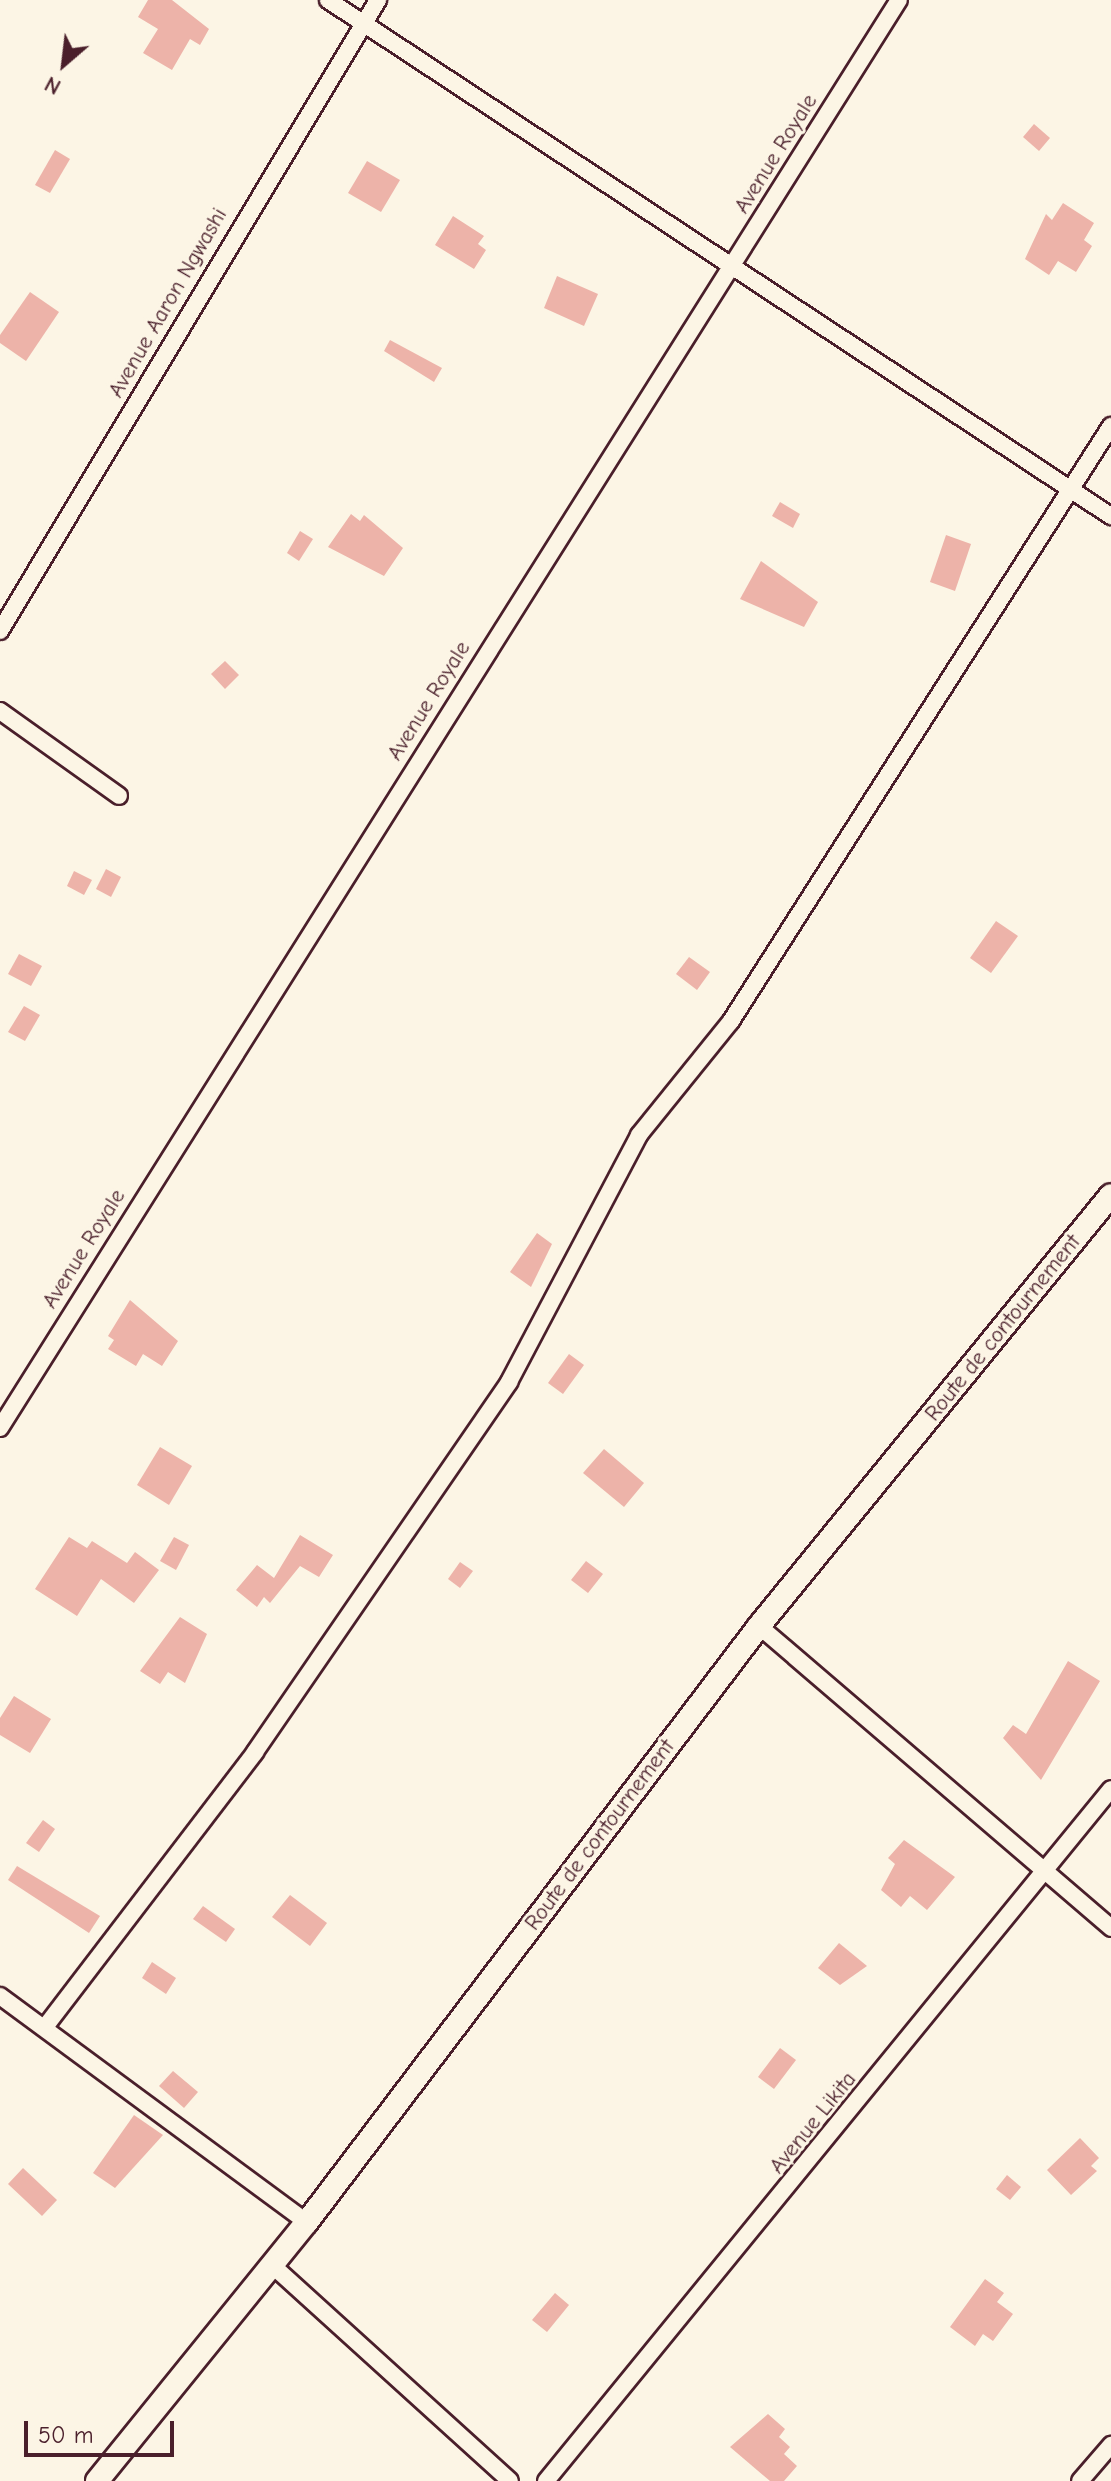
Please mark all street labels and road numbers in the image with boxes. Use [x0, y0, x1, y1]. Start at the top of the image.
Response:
street label: Avenue Royale [729, 90, 823, 218]
street label: Avenue Aaron Ngwashi [103, 204, 233, 402]
street label: Avenue Royale [382, 637, 476, 765]
street label: Avenue Royale [37, 1185, 131, 1313]
street label: Route de contournement [920, 1229, 1086, 1427]
street label: Route de contournement [520, 1734, 680, 1936]
street label: Avenue Likita [764, 2067, 862, 2179]

